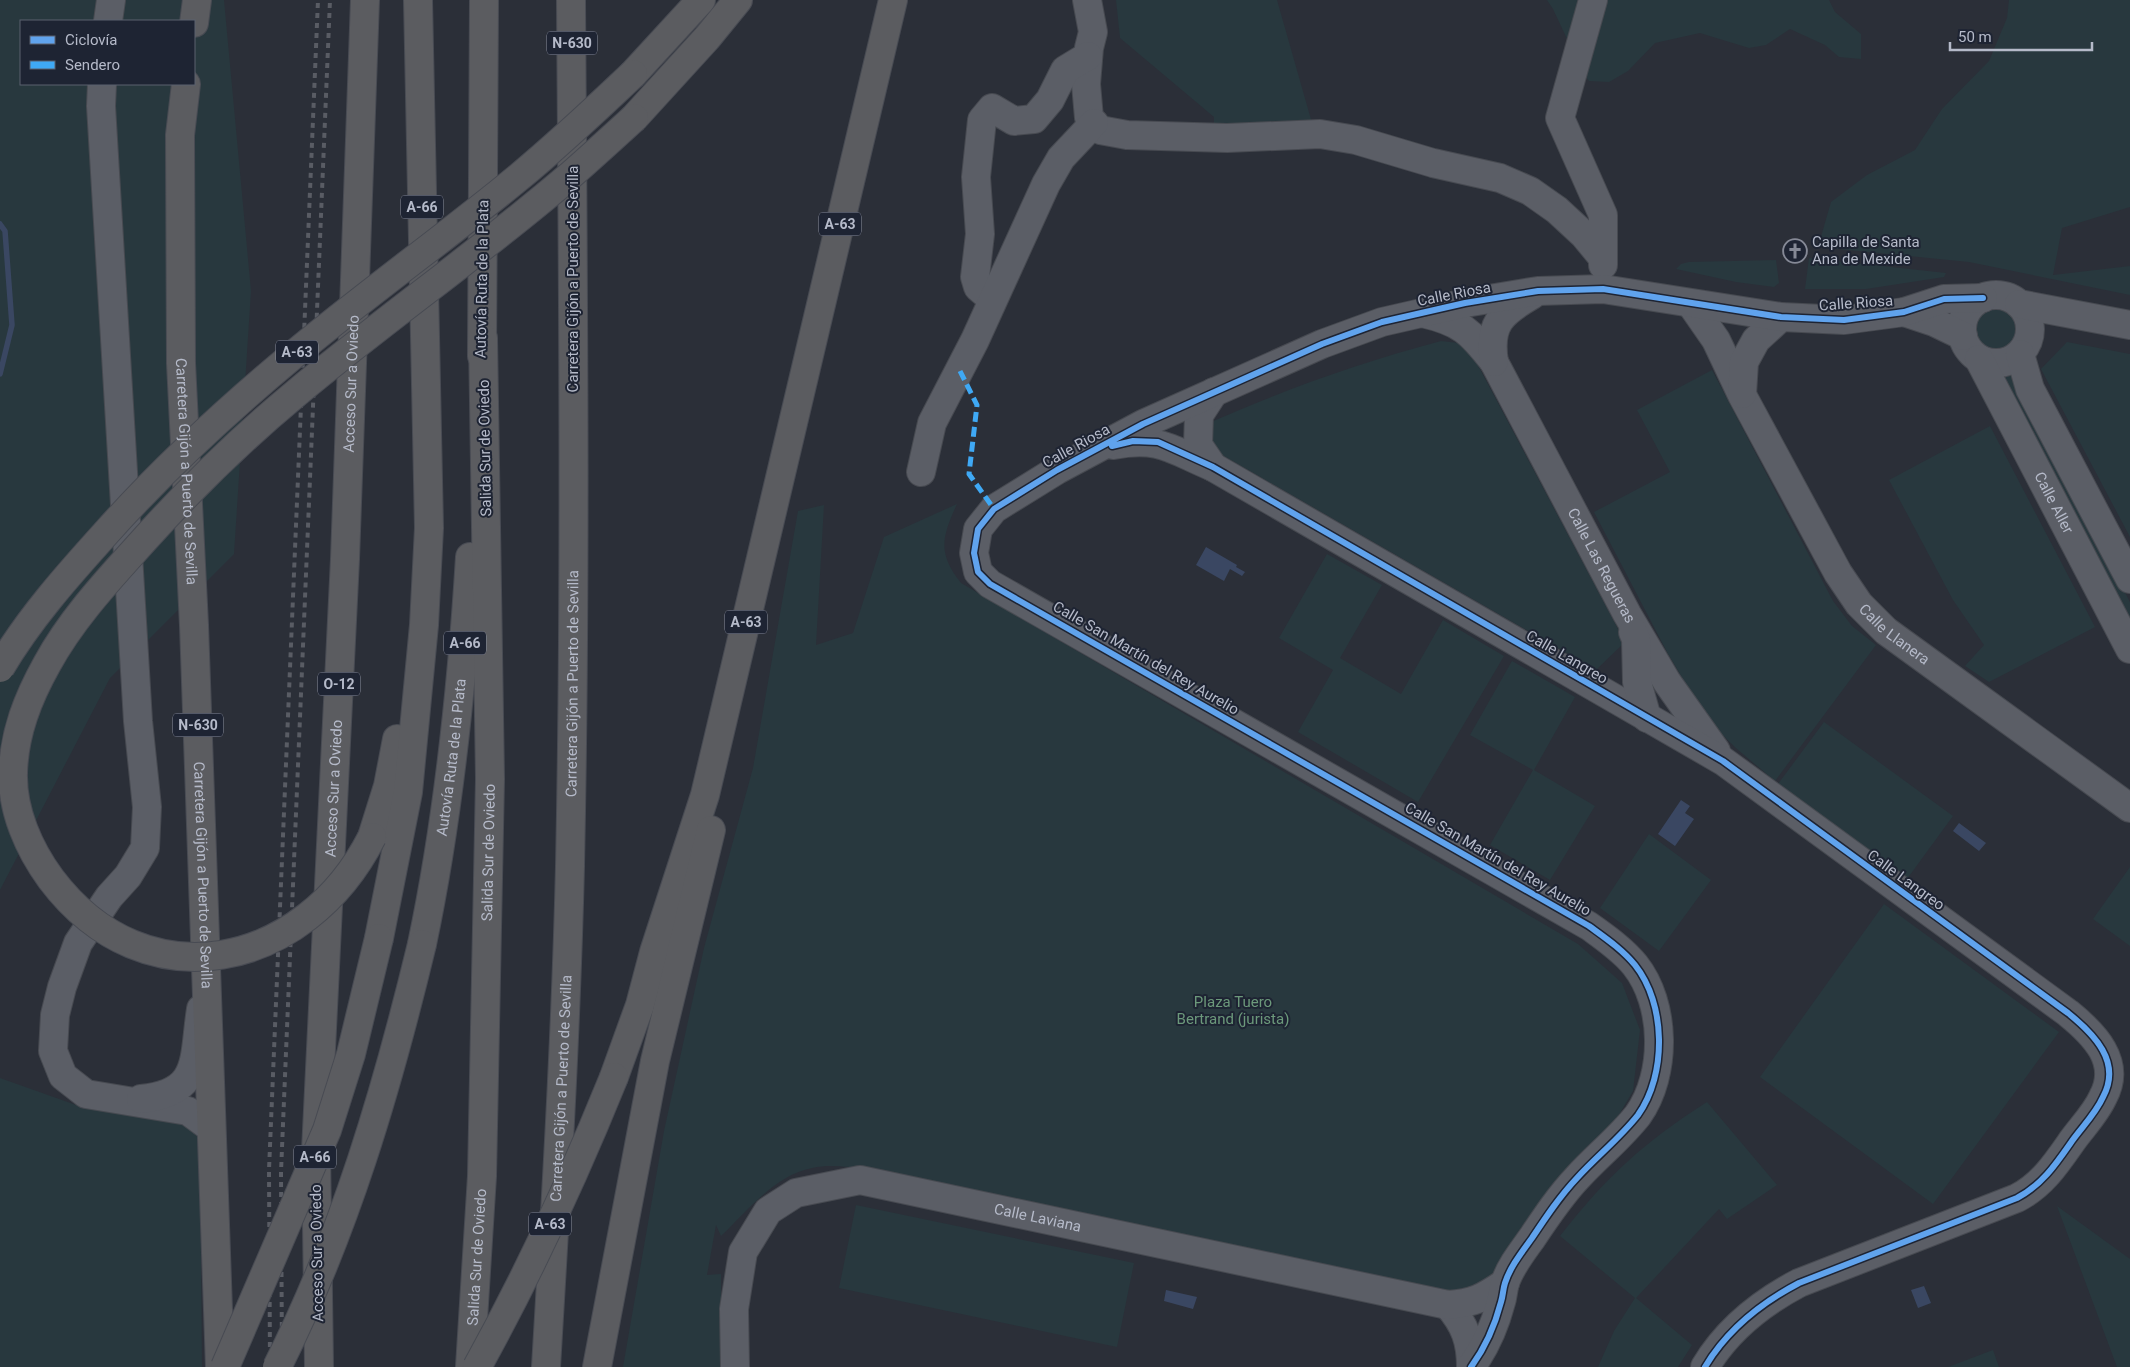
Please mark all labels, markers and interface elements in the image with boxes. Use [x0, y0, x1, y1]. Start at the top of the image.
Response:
legend [20, 20, 195, 85]
scale bar [1950, 20, 2092, 52]
text: 50 m [1958, 28, 1992, 46]
text: Ciclovía [65, 31, 118, 49]
road number: N-630 [547, 32, 597, 54]
text: Sendero [65, 56, 120, 74]
street label: Carretera Gijón a Puerto de Sevilla [564, 166, 582, 392]
road number: A-66 [401, 196, 443, 218]
street label: Autovía Ruta de la Plata [472, 200, 492, 358]
road number: A-63 [819, 212, 861, 235]
place label: Capilla de Santa Ana de Mexide [1812, 233, 1920, 268]
church icon: Capilla de Santa Ana de Mexide [1782, 238, 1808, 264]
street label: Calle Riosa [1416, 278, 1492, 310]
street label: Calle Riosa [1818, 291, 1894, 315]
street label: Acceso Sur a Oviedo [340, 315, 363, 453]
road number: A-63 [276, 341, 318, 364]
street label: Carretera Gijón a Puerto de Sevilla [172, 358, 201, 585]
street label: Salida Sur de Oviedo [475, 379, 495, 517]
street label: Calle Riosa [1039, 420, 1113, 472]
street label: Calle Aller [2030, 469, 2077, 537]
street label: Calle Las Regueras [1564, 505, 1639, 626]
street label: Carretera Gijón a Puerto de Sevilla [562, 570, 582, 797]
street label: Calle San Martín del Rey Aurelio [1050, 597, 1242, 719]
street label: Calle Llanera [1855, 600, 1933, 669]
road number: A-63 [725, 610, 767, 634]
street label: Calle Langreo [1523, 626, 1611, 688]
road number: A-66 [444, 632, 486, 654]
road number: O-12 [318, 672, 360, 696]
street label: Autovía Ruta de la Plata [433, 678, 470, 837]
road number: N-630 [173, 714, 223, 736]
street label: Acceso Sur a Oviedo [321, 719, 346, 858]
street label: Carretera Gijón a Puerto de Sevilla [190, 761, 216, 989]
street label: Salida Sur de Oviedo [478, 784, 499, 921]
street label: Calle San Martín del Rey Aurelio [1402, 798, 1594, 920]
street label: Calle Langreo [1864, 846, 1948, 914]
street label: Carretera Gijón a Puerto de Sevilla [547, 975, 576, 1202]
park label: Plaza Tuero Bertrand (jurista) [1177, 993, 1289, 1028]
road number: A-66 [294, 1146, 336, 1168]
street label: Acceso Sur a Oviedo [307, 1184, 327, 1322]
street label: Salida Sur de Oviedo [464, 1188, 490, 1326]
street label: Calle Laviana [992, 1200, 1083, 1236]
road number: A-63 [529, 1212, 571, 1236]

